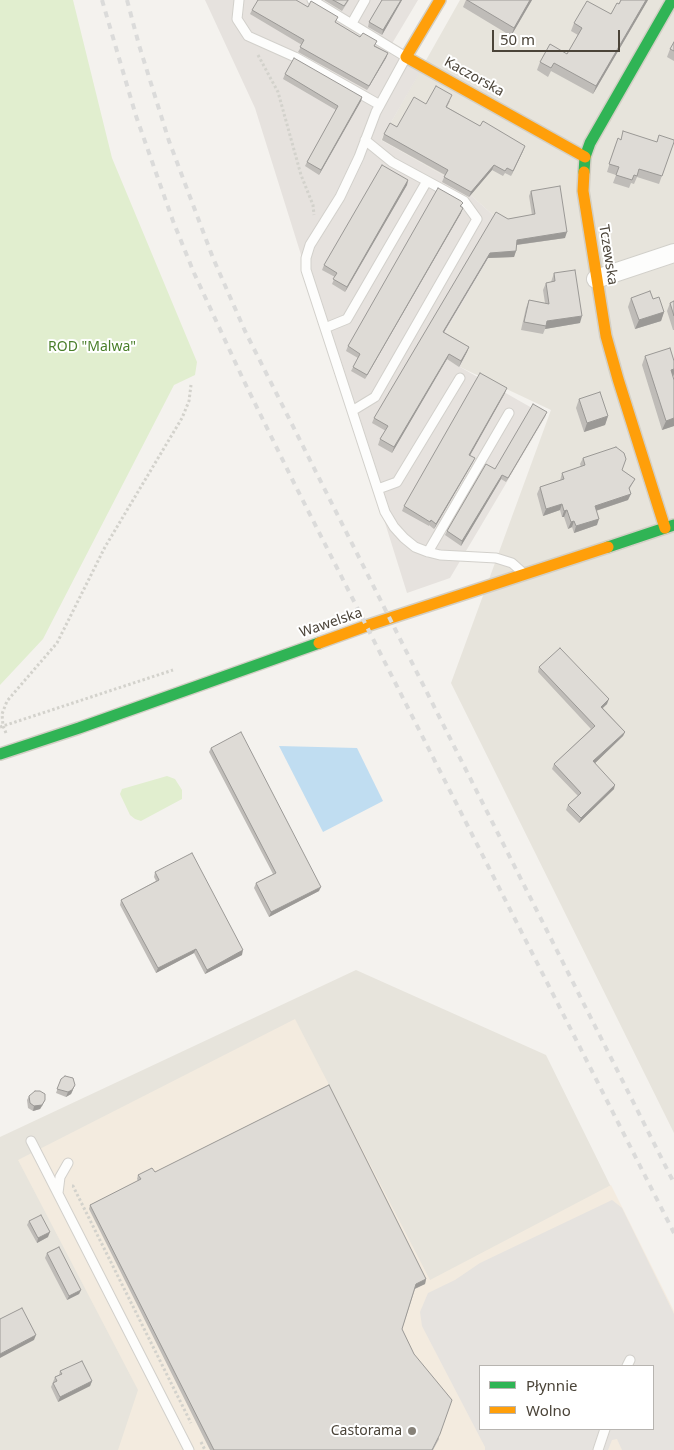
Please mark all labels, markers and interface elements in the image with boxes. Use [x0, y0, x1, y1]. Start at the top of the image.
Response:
scale bar [494, 20, 622, 52]
text: 50 m [500, 29, 535, 49]
street label: Kaczorska [441, 54, 507, 100]
street label: Tczewska [595, 224, 621, 286]
park label: ROD "Malwa" [48, 339, 136, 355]
street label: Wawelska [297, 604, 365, 642]
legend [479, 1365, 654, 1430]
text: Płynnie [526, 1375, 577, 1395]
text: Wolno [526, 1400, 571, 1420]
place label: Castorama [331, 1423, 402, 1439]
marker: Castorama [406, 1425, 418, 1437]

